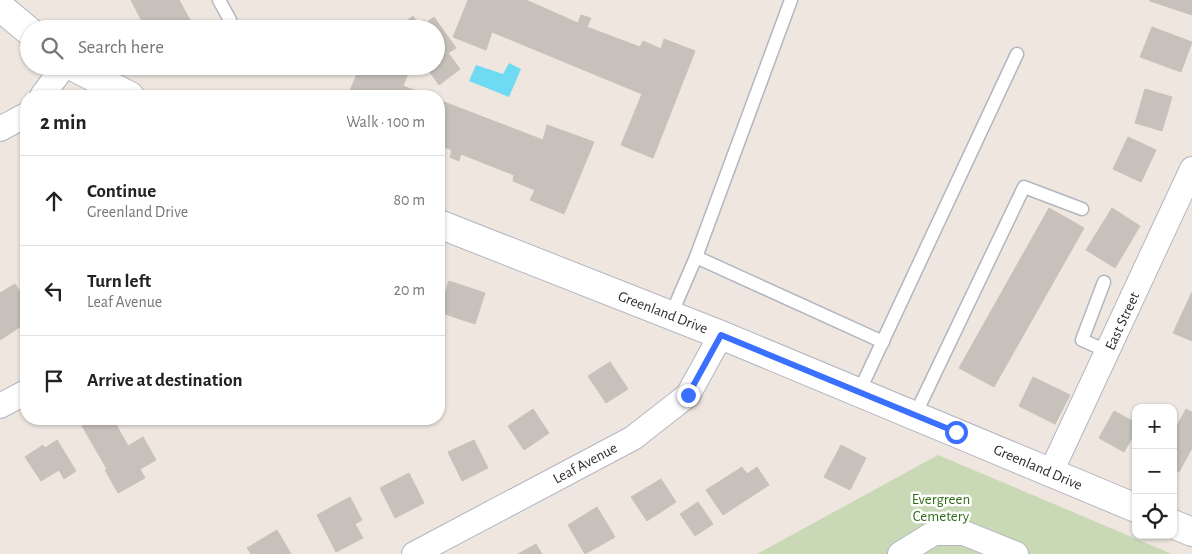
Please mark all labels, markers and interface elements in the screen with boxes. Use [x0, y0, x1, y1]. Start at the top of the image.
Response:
search box [20, 20, 445, 75]
icon: search [38, 34, 66, 62]
text: Search here [78, 38, 164, 57]
text: 2 min [40, 112, 87, 133]
text: Walk · 100 m [346, 114, 425, 130]
text: Continue [87, 182, 156, 201]
icon: ahead [40, 187, 68, 215]
text: 80 m [394, 192, 425, 208]
text: Greenland Drive [87, 204, 188, 220]
text: Turn left [87, 272, 151, 291]
icon: left [40, 277, 68, 305]
text: 20 m [394, 282, 425, 298]
street label: Greenland Drive [616, 288, 710, 336]
street label: East Street [1103, 290, 1142, 352]
text: Leaf Avenue [87, 294, 162, 310]
icon: arrive [40, 367, 68, 395]
text: Arrive at destination [87, 371, 243, 390]
route end [677, 384, 700, 407]
map controls [1132, 404, 1177, 539]
button: + [1132, 404, 1177, 449]
route start [945, 421, 968, 444]
street label: Leaf Avenue [551, 440, 620, 487]
street label: Greenland Drive [991, 442, 1084, 493]
button: − [1132, 449, 1177, 494]
park label: Evergreen Cemetery [912, 492, 970, 524]
button: locate [1132, 494, 1177, 539]

